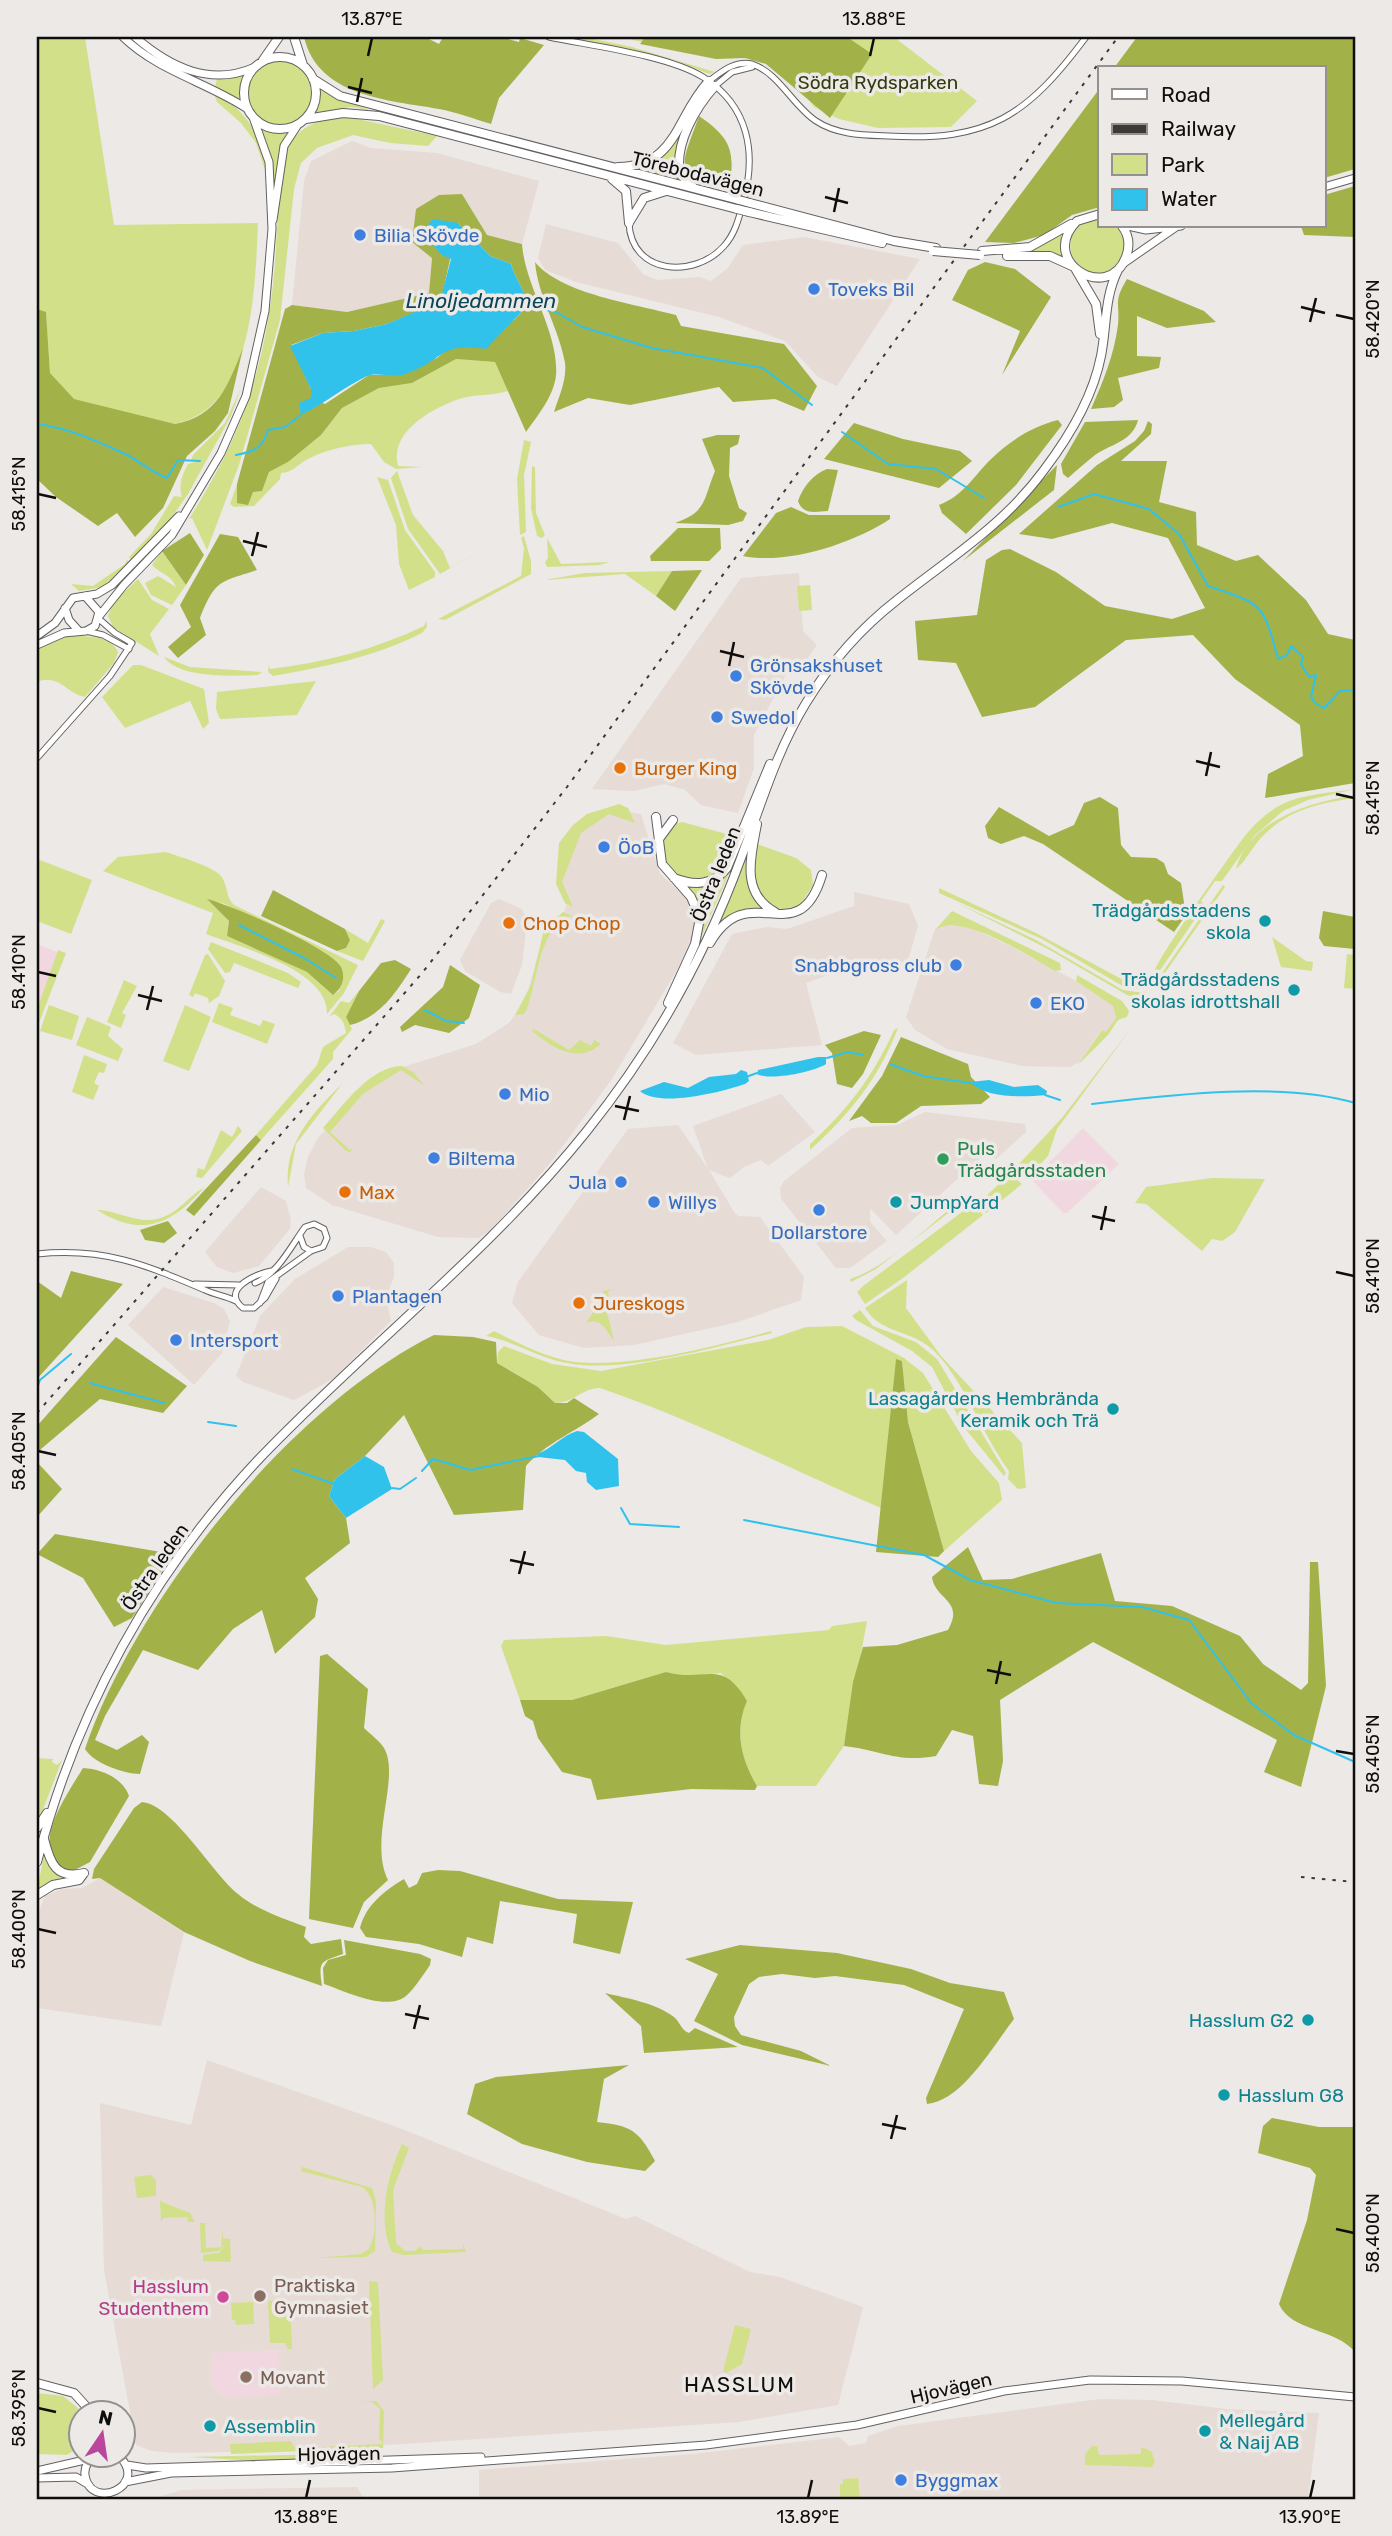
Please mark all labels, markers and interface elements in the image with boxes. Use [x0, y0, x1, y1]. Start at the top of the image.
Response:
text: 13.87°E [341, 8, 403, 30]
text: 13.88°E [842, 8, 906, 30]
legend [1098, 66, 1326, 228]
park label: Södra Rydsparken [798, 71, 958, 94]
text: Road [1161, 82, 1211, 107]
text: Railway [1161, 116, 1236, 141]
street label: Törebodavägen [629, 146, 767, 202]
text: Park [1161, 152, 1205, 177]
text: Water [1161, 186, 1217, 211]
place label: Bilia Skövde [374, 224, 480, 247]
marker: Bilia Skövde [352, 227, 368, 243]
place label: Toveks Bil [828, 278, 914, 301]
text: 58.420°N [1362, 280, 1384, 358]
marker: Toveks Bil [806, 281, 822, 297]
water label: Linoljedammen [406, 288, 556, 313]
text: 58.415°N [8, 457, 30, 531]
place label: Grönsakshuset Skövde [750, 654, 883, 699]
marker: Grönsakshuset Skövde [728, 668, 744, 684]
place label: Swedol [731, 706, 795, 729]
marker: Swedol [709, 709, 725, 725]
place label: Burger King [634, 757, 737, 780]
marker: Burger King [612, 760, 628, 776]
text: 58.415°N [1362, 761, 1384, 835]
street label: Östra leden [686, 823, 746, 925]
place label: ÖoB [618, 836, 654, 859]
marker: ÖoB [596, 839, 612, 855]
place label: Trädgårdsstadens skola [1092, 899, 1251, 944]
place label: Chop Chop [523, 912, 621, 935]
marker: Trädgårdsstadens skola [1257, 913, 1273, 929]
marker: Chop Chop [501, 915, 517, 931]
text: 58.410°N [8, 934, 30, 1010]
place label: Snabbgross club [794, 954, 942, 977]
marker: Snabbgross club [948, 957, 964, 973]
place label: Trädgårdsstadens skolas idrottshall [1121, 968, 1280, 1013]
marker: Trädgårdsstadens skolas idrottshall [1286, 982, 1302, 998]
place label: EKO [1050, 992, 1085, 1015]
marker: EKO [1028, 995, 1044, 1011]
place label: Mio [519, 1083, 550, 1106]
marker: Mio [497, 1086, 513, 1102]
place label: Puls Trädgårdsstaden [957, 1137, 1106, 1182]
place label: Biltema [448, 1147, 515, 1170]
marker: Biltema [426, 1150, 442, 1166]
marker: Puls Trädgårdsstaden [935, 1151, 951, 1167]
place label: Jula [568, 1171, 607, 1194]
marker: Jula [613, 1174, 629, 1190]
place label: Max [359, 1181, 395, 1204]
marker: Max [337, 1184, 353, 1200]
place label: Willys [668, 1191, 717, 1214]
place label: JumpYard [910, 1191, 999, 1214]
marker: Willys [646, 1194, 662, 1210]
marker: JumpYard [888, 1194, 904, 1210]
marker: Dollarstore [811, 1202, 827, 1218]
place label: Dollarstore [771, 1221, 867, 1244]
text: 58.410°N [1362, 1238, 1384, 1314]
place label: Plantagen [352, 1285, 442, 1308]
marker: Plantagen [330, 1288, 346, 1304]
place label: Jureskogs [593, 1292, 685, 1315]
marker: Jureskogs [571, 1295, 587, 1311]
place label: Intersport [190, 1329, 279, 1352]
marker: Intersport [168, 1332, 184, 1348]
place label: Lassagårdens Hembrända Keramik och Trä [868, 1387, 1099, 1432]
marker: Lassagårdens Hembrända Keramik och Trä [1105, 1401, 1121, 1417]
text: 58.405°N [8, 1411, 30, 1491]
street label: Östra leden [117, 1519, 193, 1615]
text: 58.405°N [1362, 1714, 1384, 1794]
text: 58.400°N [8, 1889, 30, 1969]
place label: Hasslum G2 [1189, 2009, 1294, 2032]
marker: Hasslum G2 [1300, 2012, 1316, 2028]
place label: Hasslum G8 [1238, 2084, 1344, 2107]
marker: Hasslum G8 [1216, 2087, 1232, 2103]
text: 58.400°N [1362, 2193, 1384, 2273]
place label: Praktiska Gymnasiet [274, 2274, 369, 2319]
place label: Hasslum Studenthem [98, 2275, 209, 2320]
marker: Praktiska Gymnasiet [252, 2288, 268, 2304]
marker: Hasslum Studenthem [215, 2289, 231, 2305]
place label: Movant [260, 2366, 326, 2389]
street label: Hjovägen [908, 2367, 994, 2409]
text: 58.395°N [8, 2369, 30, 2447]
marker: Movant [238, 2369, 254, 2385]
district label: HASSLUM [684, 2372, 796, 2397]
north arrow [66, 2400, 136, 2470]
text: N [96, 2405, 115, 2431]
place label: Mellegård & Naij AB [1219, 2409, 1305, 2454]
place label: Assemblin [224, 2415, 316, 2438]
marker: Assemblin [202, 2418, 218, 2434]
marker: Mellegård & Naij AB [1197, 2423, 1213, 2439]
street label: Hjovägen [297, 2442, 381, 2466]
place label: Byggmax [915, 2469, 998, 2492]
marker: Byggmax [893, 2472, 909, 2488]
text: 13.88°E [274, 2506, 338, 2528]
text: 13.89°E [777, 2506, 839, 2528]
text: 13.90°E [1279, 2506, 1341, 2528]

